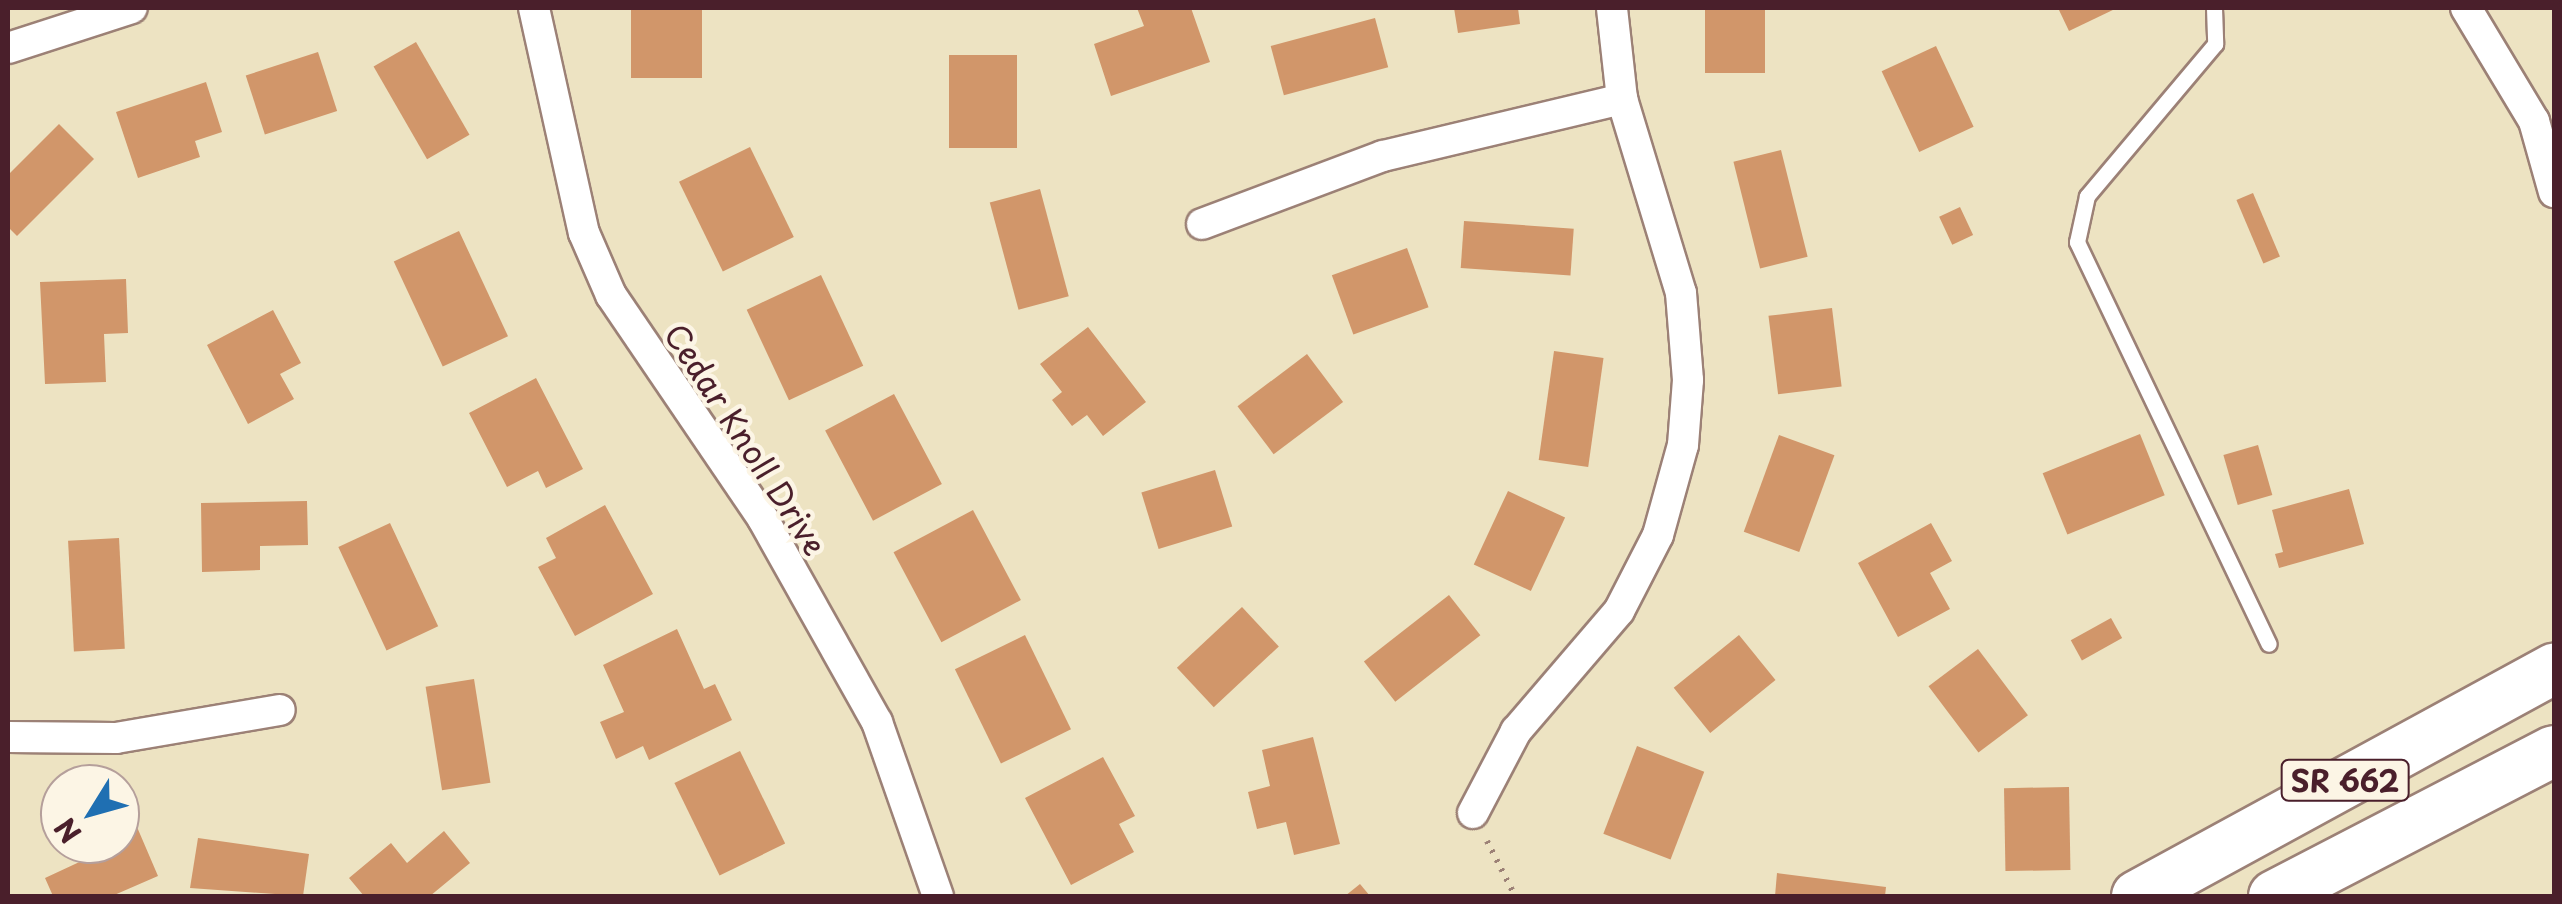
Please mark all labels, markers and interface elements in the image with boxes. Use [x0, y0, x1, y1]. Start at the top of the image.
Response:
street label: Cedar Knoll Drive [656, 315, 836, 563]
road number: SR 662 [2278, 755, 2412, 805]
north arrow [40, 764, 140, 864]
text: N [43, 809, 91, 853]

